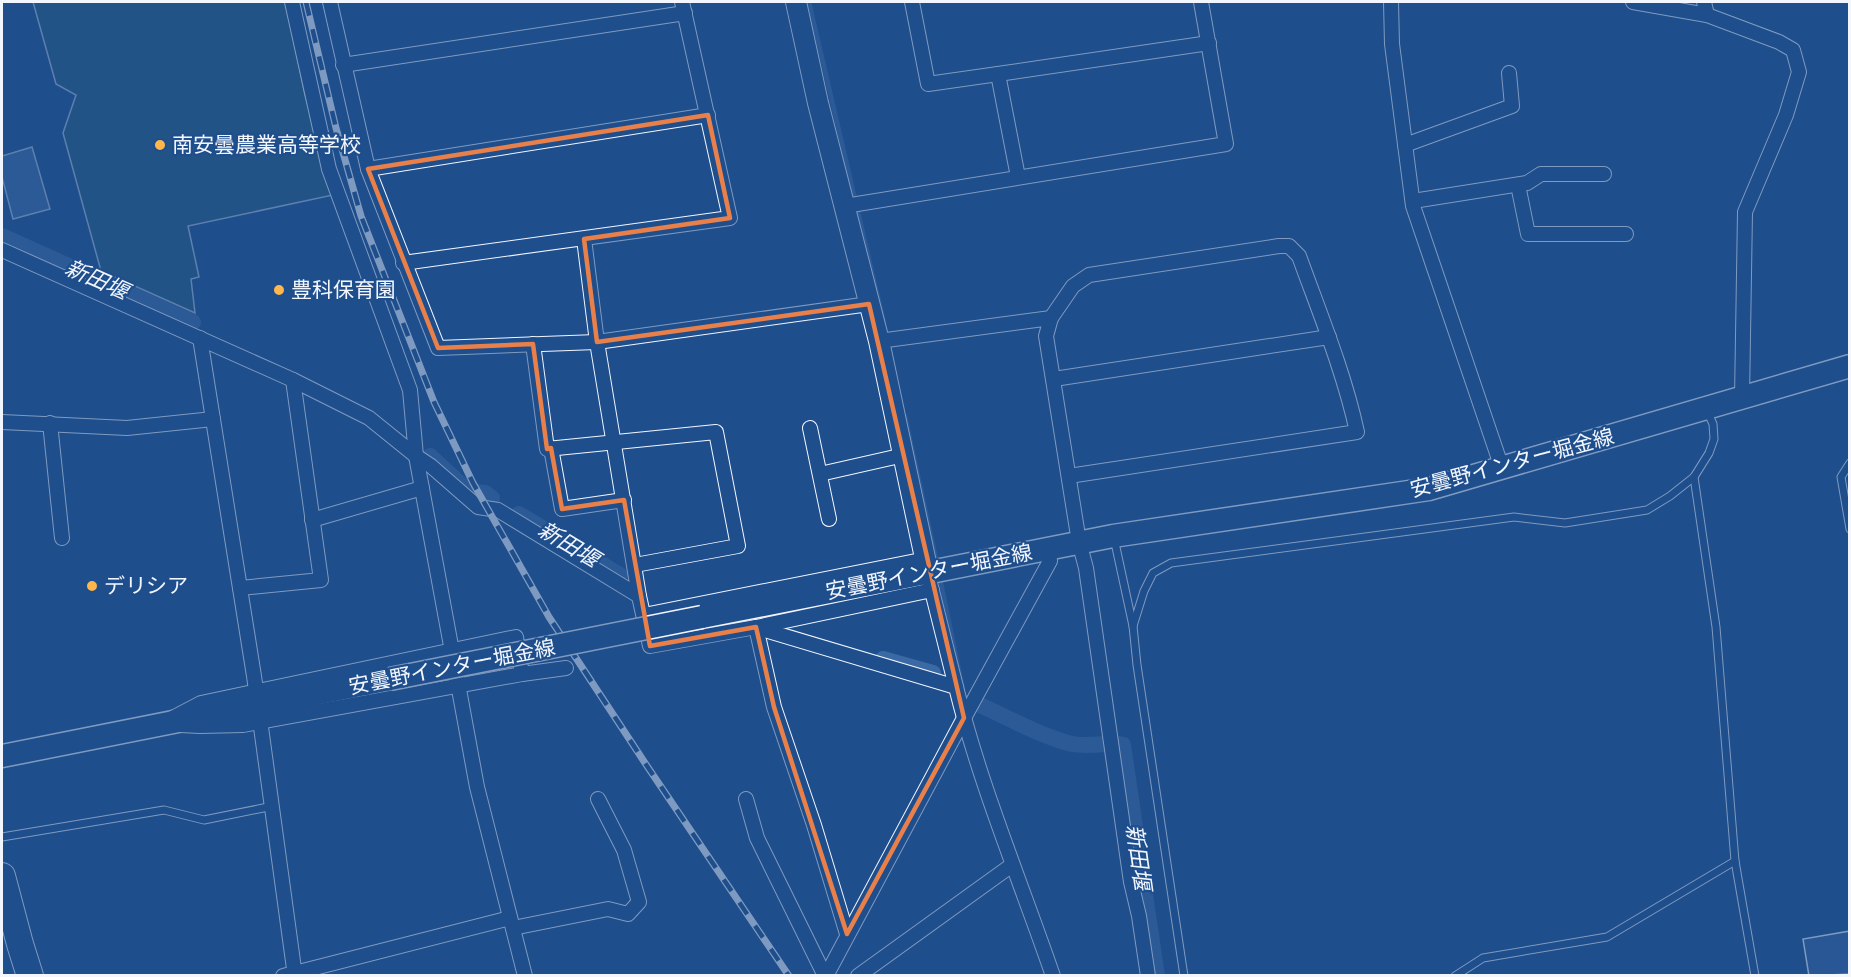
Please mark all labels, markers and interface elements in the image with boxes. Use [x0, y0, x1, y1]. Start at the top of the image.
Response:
place label: 南安曇農業高等学校 [172, 132, 361, 158]
marker: 南安曇農業高等学校 [153, 138, 167, 152]
water label: 新田堰 [61, 254, 136, 307]
place label: 豊科保育園 [291, 277, 396, 303]
marker: 豊科保育園 [272, 283, 286, 297]
street label: 安曇野インター堀金線 [1407, 423, 1617, 503]
water label: 新田堰 [533, 516, 607, 575]
street label: 安曇野インター堀金線 [823, 539, 1035, 605]
place label: デリシア [104, 573, 188, 599]
marker: デリシア [85, 579, 99, 593]
street label: 安曇野インター堀金線 [346, 634, 558, 700]
water label: 新田堰 [1121, 823, 1157, 896]

